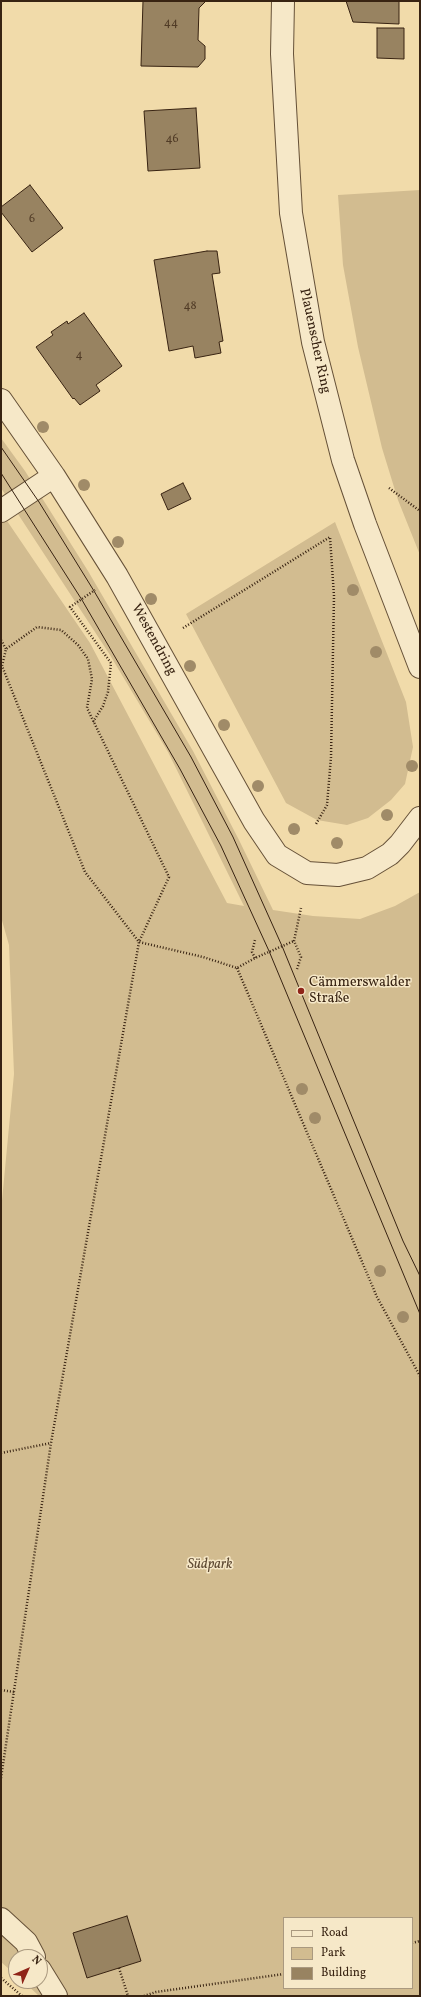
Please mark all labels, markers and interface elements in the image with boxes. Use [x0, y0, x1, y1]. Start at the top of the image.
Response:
house number: 44 [164, 17, 178, 31]
house number: 46 [165, 133, 179, 147]
house number: 6 [29, 213, 35, 227]
street label: Plauenscher Ring [295, 287, 333, 395]
house number: 48 [183, 300, 197, 314]
house number: 4 [75, 349, 83, 363]
street label: Westendring [127, 601, 179, 679]
place label: Cämmerswalder Straße [309, 975, 410, 1008]
marker: Cämmerswalder Straße [296, 986, 306, 996]
park label: Südpark [187, 1557, 233, 1573]
legend [283, 1917, 413, 1989]
text: Road [321, 1925, 348, 1941]
text: Park [321, 1945, 346, 1961]
north arrow [8, 1949, 48, 1989]
text: N [28, 1953, 44, 1969]
text: Building [321, 1965, 366, 1981]

